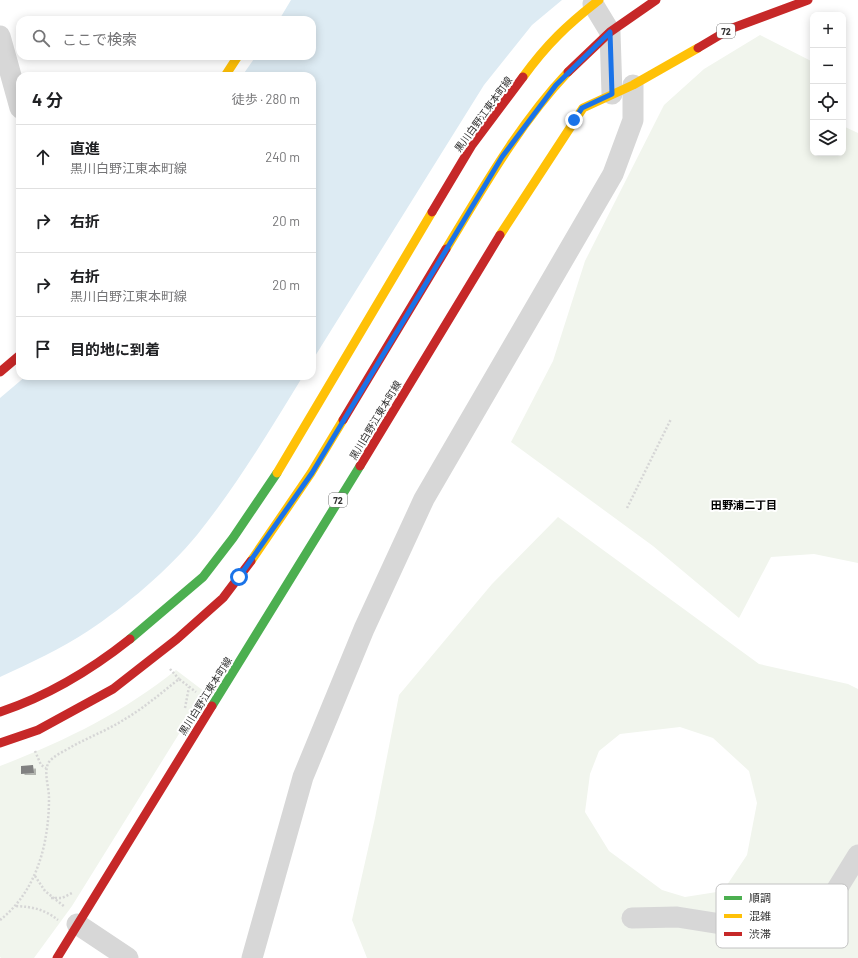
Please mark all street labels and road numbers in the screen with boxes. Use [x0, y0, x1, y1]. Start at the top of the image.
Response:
road number: 72 [717, 24, 735, 38]
street label: 黒川白野江東本町線 [452, 74, 514, 154]
street label: 黒川白野江東本町線 [347, 378, 403, 462]
road number: 72 [329, 493, 347, 507]
street label: 黒川白野江東本町線 [176, 655, 234, 737]

